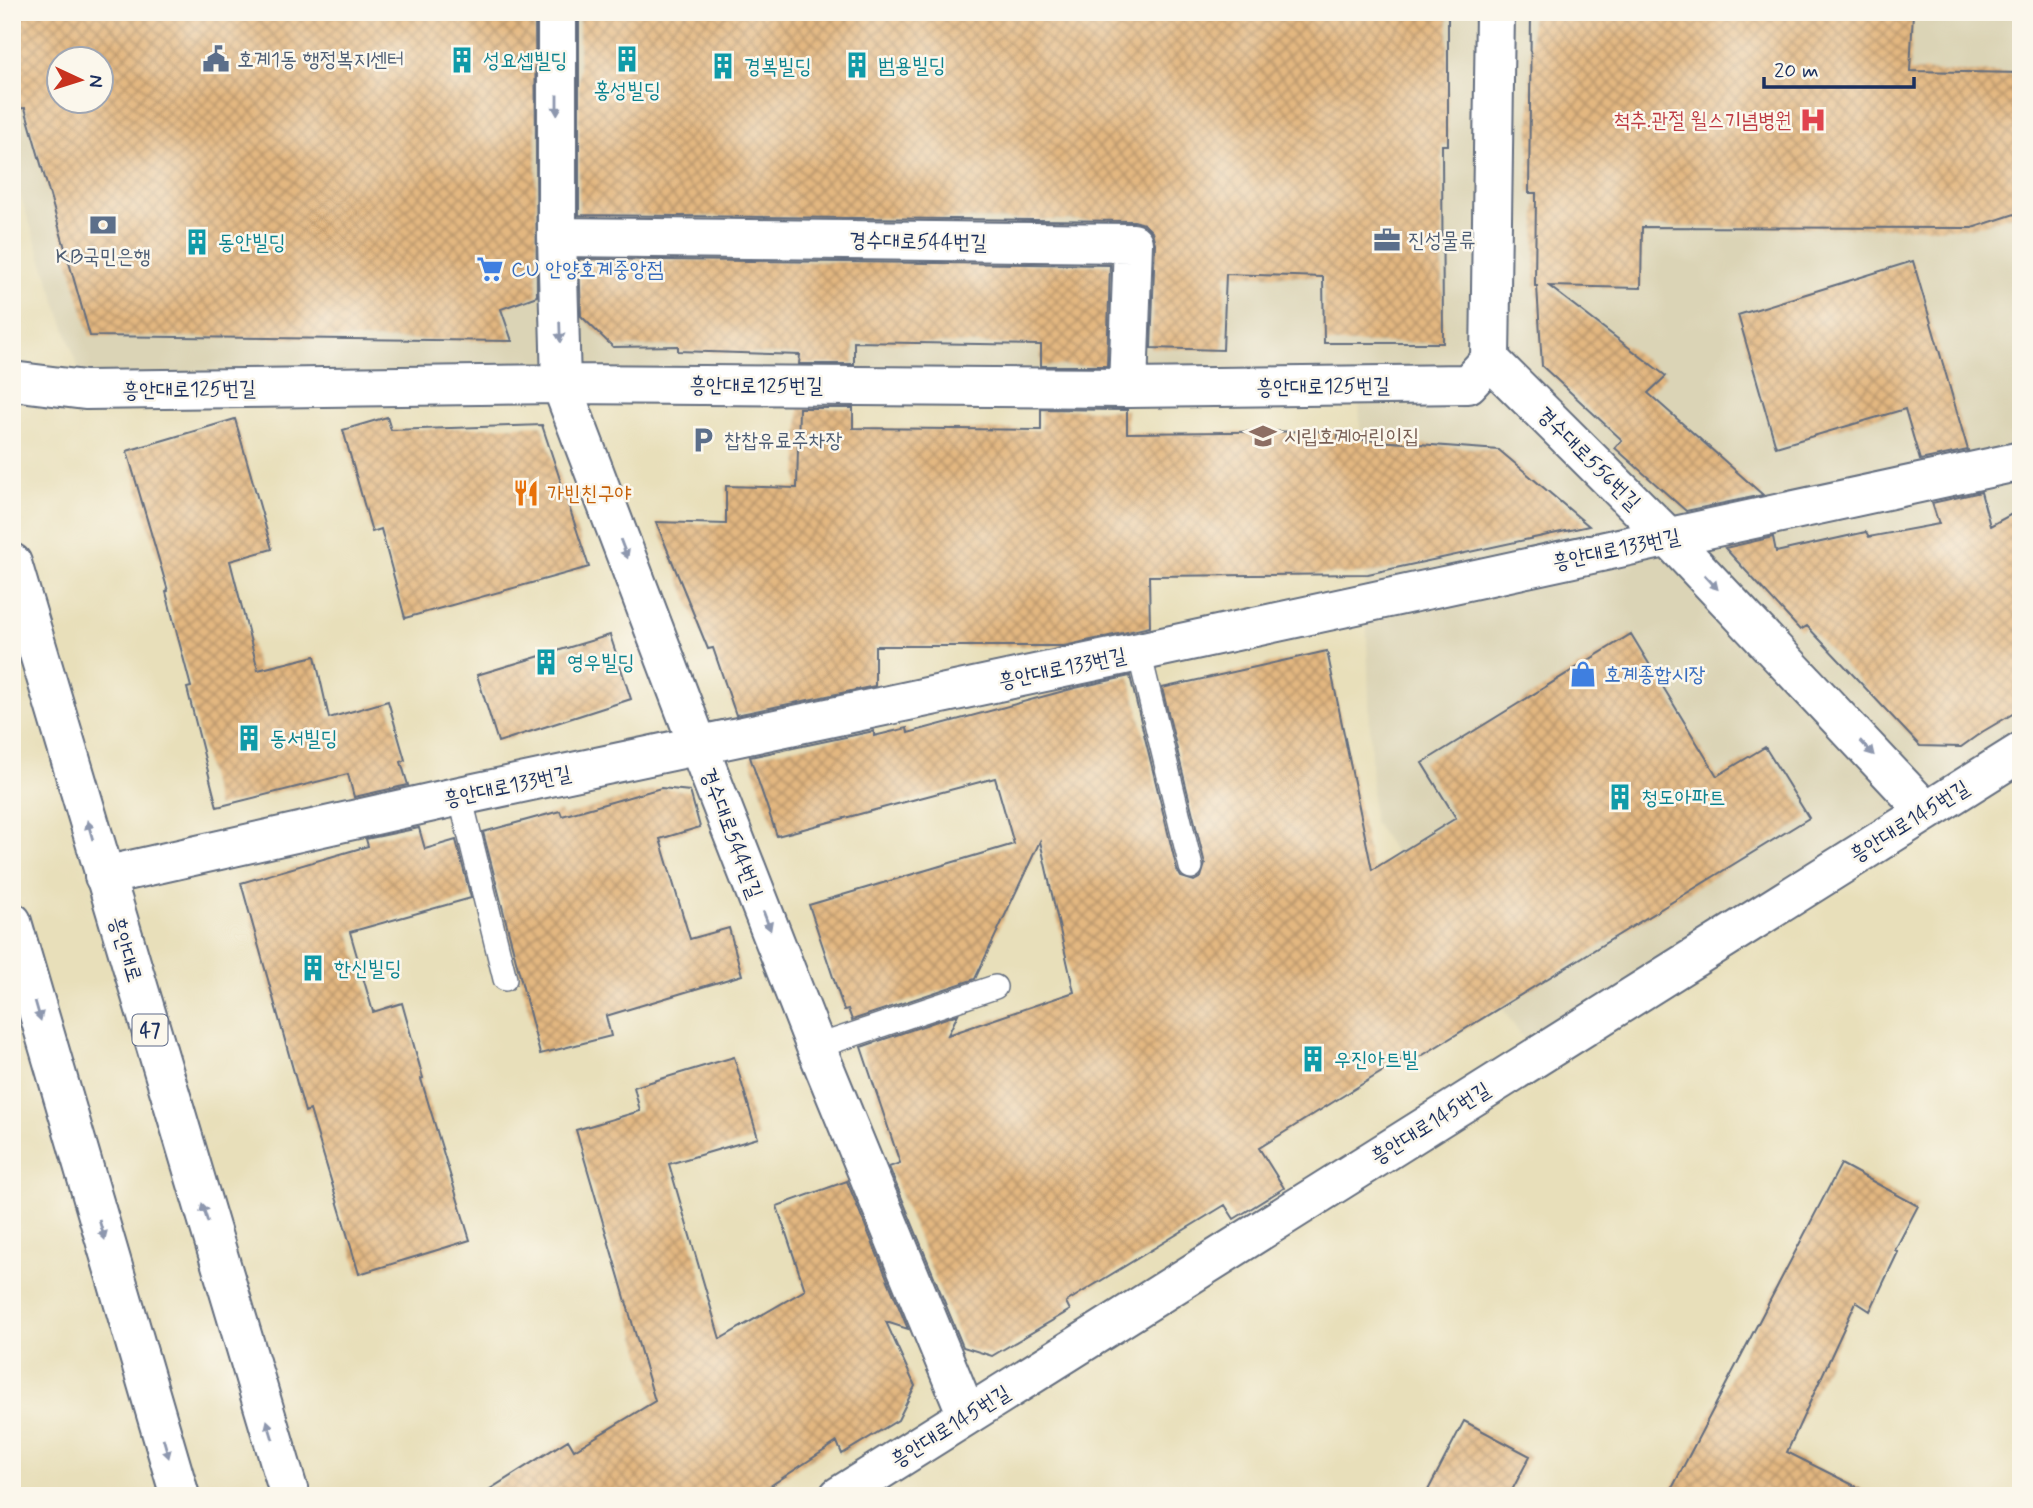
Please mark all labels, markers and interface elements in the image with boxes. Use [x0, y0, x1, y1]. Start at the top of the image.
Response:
public building icon: 호계1동 행정복지센터 [201, 44, 231, 74]
building icon: 홍성빌딩 [612, 44, 642, 74]
building icon: 성요셉빌딩 [447, 45, 477, 75]
north arrow [46, 46, 116, 116]
place label: 호계1동 행정복지센터 [237, 46, 404, 74]
scale bar [1764, 46, 1914, 90]
place label: 성요셉빌딩 [483, 47, 568, 75]
building icon: 범용빌딩 [842, 50, 872, 80]
building icon: 경복빌딩 [708, 51, 738, 81]
place label: 범용빌딩 [878, 52, 946, 80]
place label: 경복빌딩 [744, 53, 812, 81]
text: 20 m [1774, 57, 1819, 85]
text: N [83, 74, 108, 88]
place label: 홍성빌딩 [593, 77, 661, 105]
one-way arrow [551, 94, 563, 116]
hospital icon: 척추.관절 윌스기념병원 [1798, 105, 1828, 135]
place label: 척추.관절 윌스기념병원 [1613, 107, 1792, 135]
bank icon: KB국민은행 [88, 210, 118, 240]
office icon: 진성물류 [1372, 225, 1402, 255]
building icon: 동안빌딩 [182, 227, 212, 257]
street label: 경수대로544번길 [849, 227, 987, 257]
place label: 진성물류 [1408, 227, 1476, 255]
place label: 동안빌딩 [218, 229, 286, 257]
place label: KB국민은행 [55, 243, 151, 271]
supermarket icon: CU 안양호계중앙점 [475, 254, 505, 284]
place label: CU 안양호계중앙점 [511, 256, 664, 284]
one-way arrow [554, 322, 566, 344]
street label: 흥안대로125번길 [689, 372, 823, 400]
street label: 흥안대로125번길 [1256, 372, 1390, 402]
street label: 흥안대로125번길 [122, 375, 256, 405]
street label: 경수대로556번길 [1530, 401, 1646, 517]
school or university icon: 시립호계어린이집 [1248, 421, 1278, 451]
place label: 시립호계어린이집 [1284, 423, 1419, 451]
parking icon: 찹찹유료주차장 [688, 425, 718, 455]
place label: 찹찹유료주차장 [724, 427, 842, 455]
restaurant icon: 가빈친구야 [511, 478, 541, 508]
place label: 가빈친구야 [547, 480, 632, 508]
street label: 흥안대로133번길 [1550, 523, 1683, 577]
one-way arrow [618, 538, 629, 559]
one-way arrow [1703, 573, 1719, 591]
street label: 흥안대로133번길 [996, 642, 1129, 696]
building icon: 영우빌딩 [531, 647, 561, 677]
place label: 영우빌딩 [567, 649, 635, 677]
shop icon: 호계종합시장 [1568, 659, 1598, 689]
place label: 호계종합시장 [1604, 661, 1705, 689]
building icon: 동서빌딩 [234, 723, 264, 753]
place label: 동서빌딩 [270, 725, 338, 753]
one-way arrow [1858, 739, 1874, 756]
street label: 흥안대로133번길 [441, 760, 574, 814]
street label: 경수대로544번길 [693, 764, 769, 903]
street label: 흥안대로145번길 [1845, 774, 1975, 870]
building icon: 청도아파트 [1605, 782, 1635, 812]
place label: 청도아파트 [1641, 784, 1726, 812]
one-way arrow [85, 820, 95, 841]
one-way arrow [761, 911, 772, 932]
street label: 흥안대로 [102, 913, 148, 986]
building icon: 한신빌딩 [298, 953, 328, 983]
place label: 한신빌딩 [334, 955, 402, 983]
one-way arrow [34, 1001, 44, 1022]
road number: 47 [132, 1014, 168, 1046]
building icon: 우진아트빌 [1298, 1044, 1328, 1074]
place label: 우진아트빌 [1334, 1046, 1419, 1074]
street label: 흥안대로145번길 [1366, 1076, 1496, 1172]
one-way arrow [199, 1202, 209, 1223]
one-way arrow [97, 1219, 108, 1241]
street label: 흥안대로145번길 [886, 1379, 1016, 1475]
one-way arrow [265, 1420, 275, 1441]
one-way arrow [161, 1438, 171, 1459]

